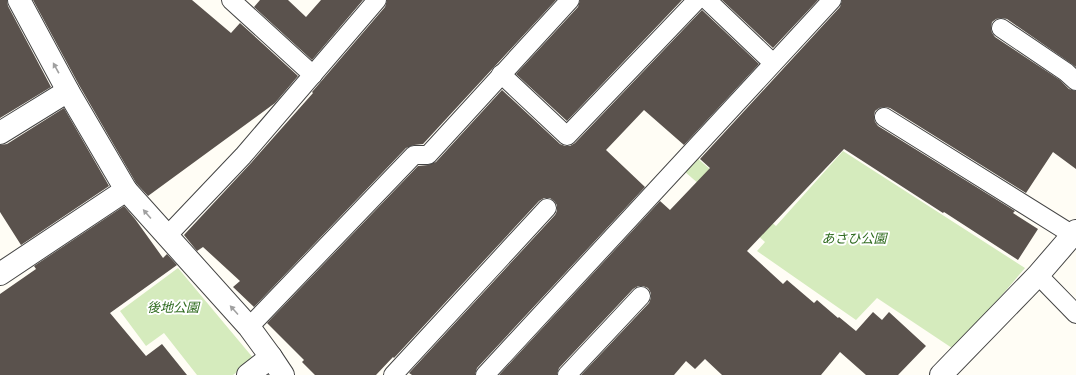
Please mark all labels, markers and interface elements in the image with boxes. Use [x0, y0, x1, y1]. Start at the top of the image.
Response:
one-way arrow [53, 63, 59, 74]
one-way arrow [143, 208, 152, 219]
park label: あさひ公園 [821, 228, 888, 247]
park label: 後地公園 [147, 297, 201, 316]
one-way arrow [230, 306, 239, 315]

